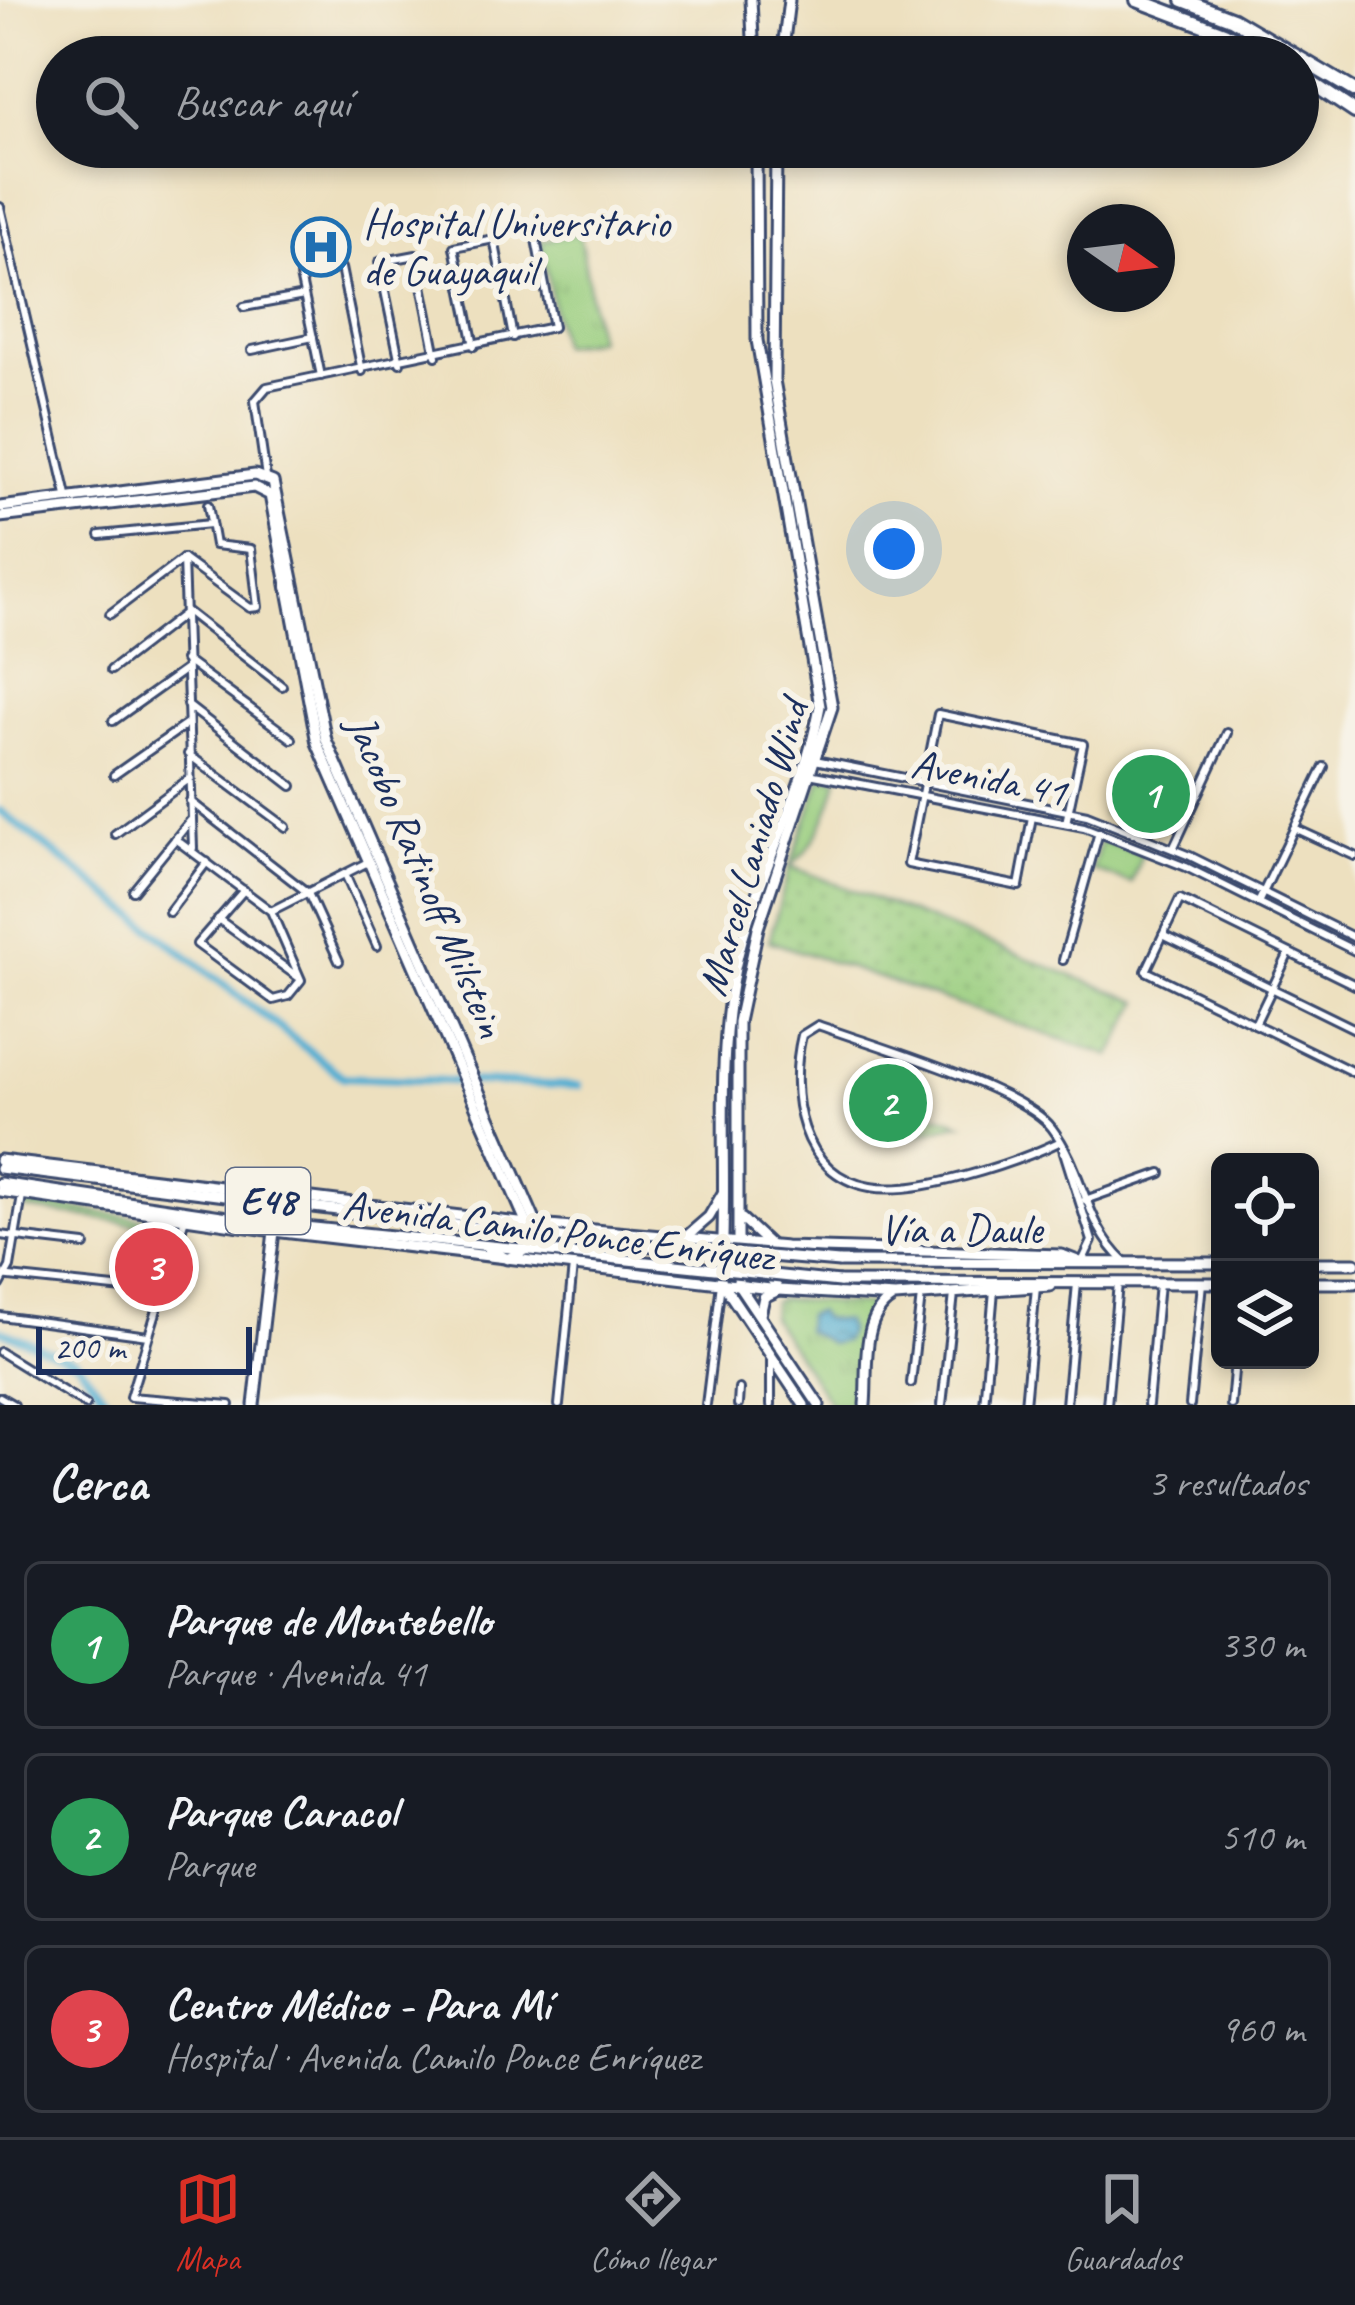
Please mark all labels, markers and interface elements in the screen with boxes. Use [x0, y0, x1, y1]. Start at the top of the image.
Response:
search box [36, 36, 1319, 168]
icon: search [78, 69, 144, 135]
text: Buscar aquí [174, 74, 350, 131]
place label: Hospital Universitario de Guayaquil [363, 197, 672, 298]
north arrow [1067, 204, 1175, 312]
hospital icon: Hospital Universitario de Guayaquil [290, 216, 352, 278]
your location [864, 519, 924, 579]
street label: Marcel Laniado Wind [686, 688, 822, 1002]
street label: Jacobo Ratinoff Milstein [333, 705, 518, 1046]
street label: Avenida 41 [907, 737, 1073, 819]
pin: 1 [1112, 749, 1190, 839]
pin: 2 [849, 1058, 927, 1148]
map controls [1211, 1153, 1319, 1369]
button: locate [1211, 1153, 1319, 1261]
road number: E48 [226, 1168, 310, 1234]
street label: Avenida Camilo Ponce Enríquez [340, 1178, 780, 1284]
street label: Vía a Daule [880, 1203, 1044, 1256]
pin: 3 [115, 1222, 193, 1312]
button: layers [1211, 1261, 1319, 1369]
scale bar [36, 1321, 252, 1374]
text: 200 m [54, 1327, 125, 1369]
text: Cerca [48, 1451, 147, 1515]
text: 3 resultados [1148, 1459, 1307, 1508]
text: Parque de Montebello [165, 1592, 492, 1649]
text: 1 [81, 1621, 99, 1670]
text: 330 m [1220, 1621, 1304, 1670]
text: Parque · Avenida 41 [165, 1649, 426, 1698]
text: Parque Caracol [165, 1784, 397, 1841]
text: 2 [81, 1813, 99, 1862]
text: 510 m [1220, 1813, 1304, 1862]
text: Parque [165, 1841, 254, 1890]
text: Centro Médico - Para Mí [165, 1976, 550, 2033]
text: 3 [81, 2005, 99, 2054]
text: 960 m [1220, 2005, 1304, 2054]
text: Hospital · Avenida Camilo Ponce Enríquez [165, 2033, 700, 2082]
tab: Mapa [175, 2166, 241, 2280]
tab: Cómo llegar [590, 2166, 715, 2280]
tab: Guardados [1065, 2166, 1180, 2280]

